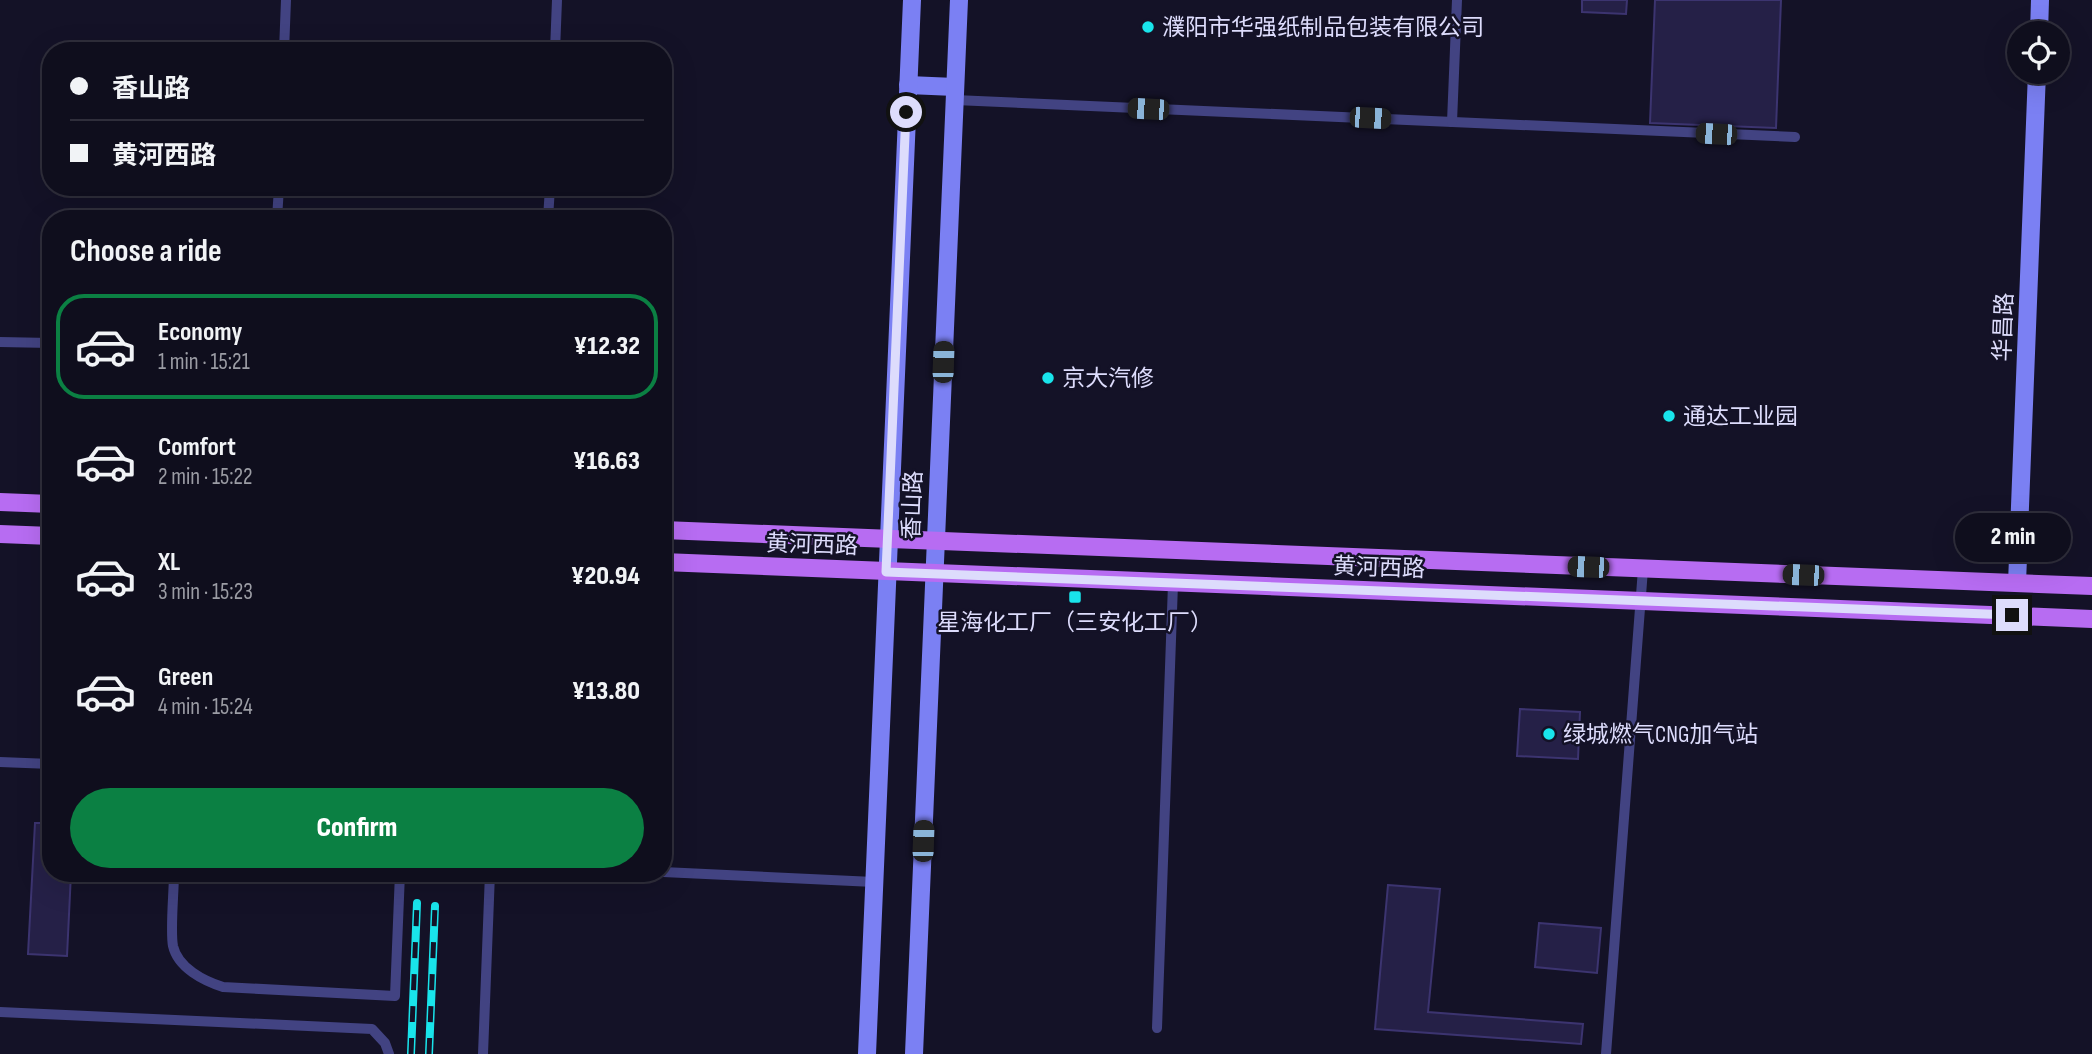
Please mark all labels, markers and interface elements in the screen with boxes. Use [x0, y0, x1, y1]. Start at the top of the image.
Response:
place label: 濮阳市华强纸制品包装有限公司 [1162, 14, 1484, 42]
marker: 濮阳市华强纸制品包装有限公司 [1140, 19, 1156, 35]
map controls [2007, 21, 2070, 84]
button: locate [2007, 21, 2070, 84]
text: 香山路 [112, 74, 190, 105]
route start [890, 96, 922, 128]
car [1127, 97, 1170, 121]
car [1349, 106, 1392, 130]
car [1695, 122, 1738, 146]
text: 黄河西路 [112, 141, 216, 172]
text: Choose a ride [70, 232, 222, 271]
street label: 华昌路 [1989, 292, 2019, 362]
icon: car [74, 315, 137, 378]
text: Economy [158, 317, 242, 348]
text: ¥12.32 [574, 331, 640, 362]
car [932, 341, 955, 383]
text: 1 min · 15:21 [158, 348, 250, 376]
place label: 京大汽修 [1062, 365, 1154, 393]
marker: 京大汽修 [1040, 370, 1056, 386]
place label: 通达工业园 [1683, 403, 1798, 431]
marker: 通达工业园 [1661, 408, 1677, 424]
icon: car [74, 430, 137, 493]
text: Comfort [158, 432, 236, 463]
text: ¥16.63 [573, 446, 640, 477]
text: 2 min · 15:22 [158, 463, 253, 491]
street label: 香山路 [898, 470, 928, 540]
callout: 2 min [1954, 514, 2070, 562]
text: 2 min [1991, 523, 2035, 551]
street label: 黄河西路 [766, 529, 858, 561]
icon: car [74, 545, 137, 608]
text: XL [158, 547, 180, 578]
street label: 黄河西路 [1333, 552, 1425, 584]
car [1567, 556, 1610, 578]
text: ¥20.94 [571, 561, 640, 592]
car [1782, 564, 1825, 586]
text: 3 min · 15:23 [158, 578, 253, 606]
marker: 星海化工厂（三安化工厂） [1067, 589, 1083, 605]
route end [1996, 599, 2028, 631]
place label: 星海化工厂（三安化工厂） [937, 609, 1213, 637]
icon: car [74, 660, 137, 723]
text: Green [158, 662, 213, 693]
text: ¥13.80 [572, 676, 640, 707]
text: 4 min · 15:24 [158, 693, 253, 721]
place label: 绿城燃气CNG加气站 [1563, 721, 1758, 749]
marker: 绿城燃气CNG加气站 [1541, 726, 1557, 742]
button: Confirm [70, 788, 644, 868]
car [912, 820, 935, 862]

